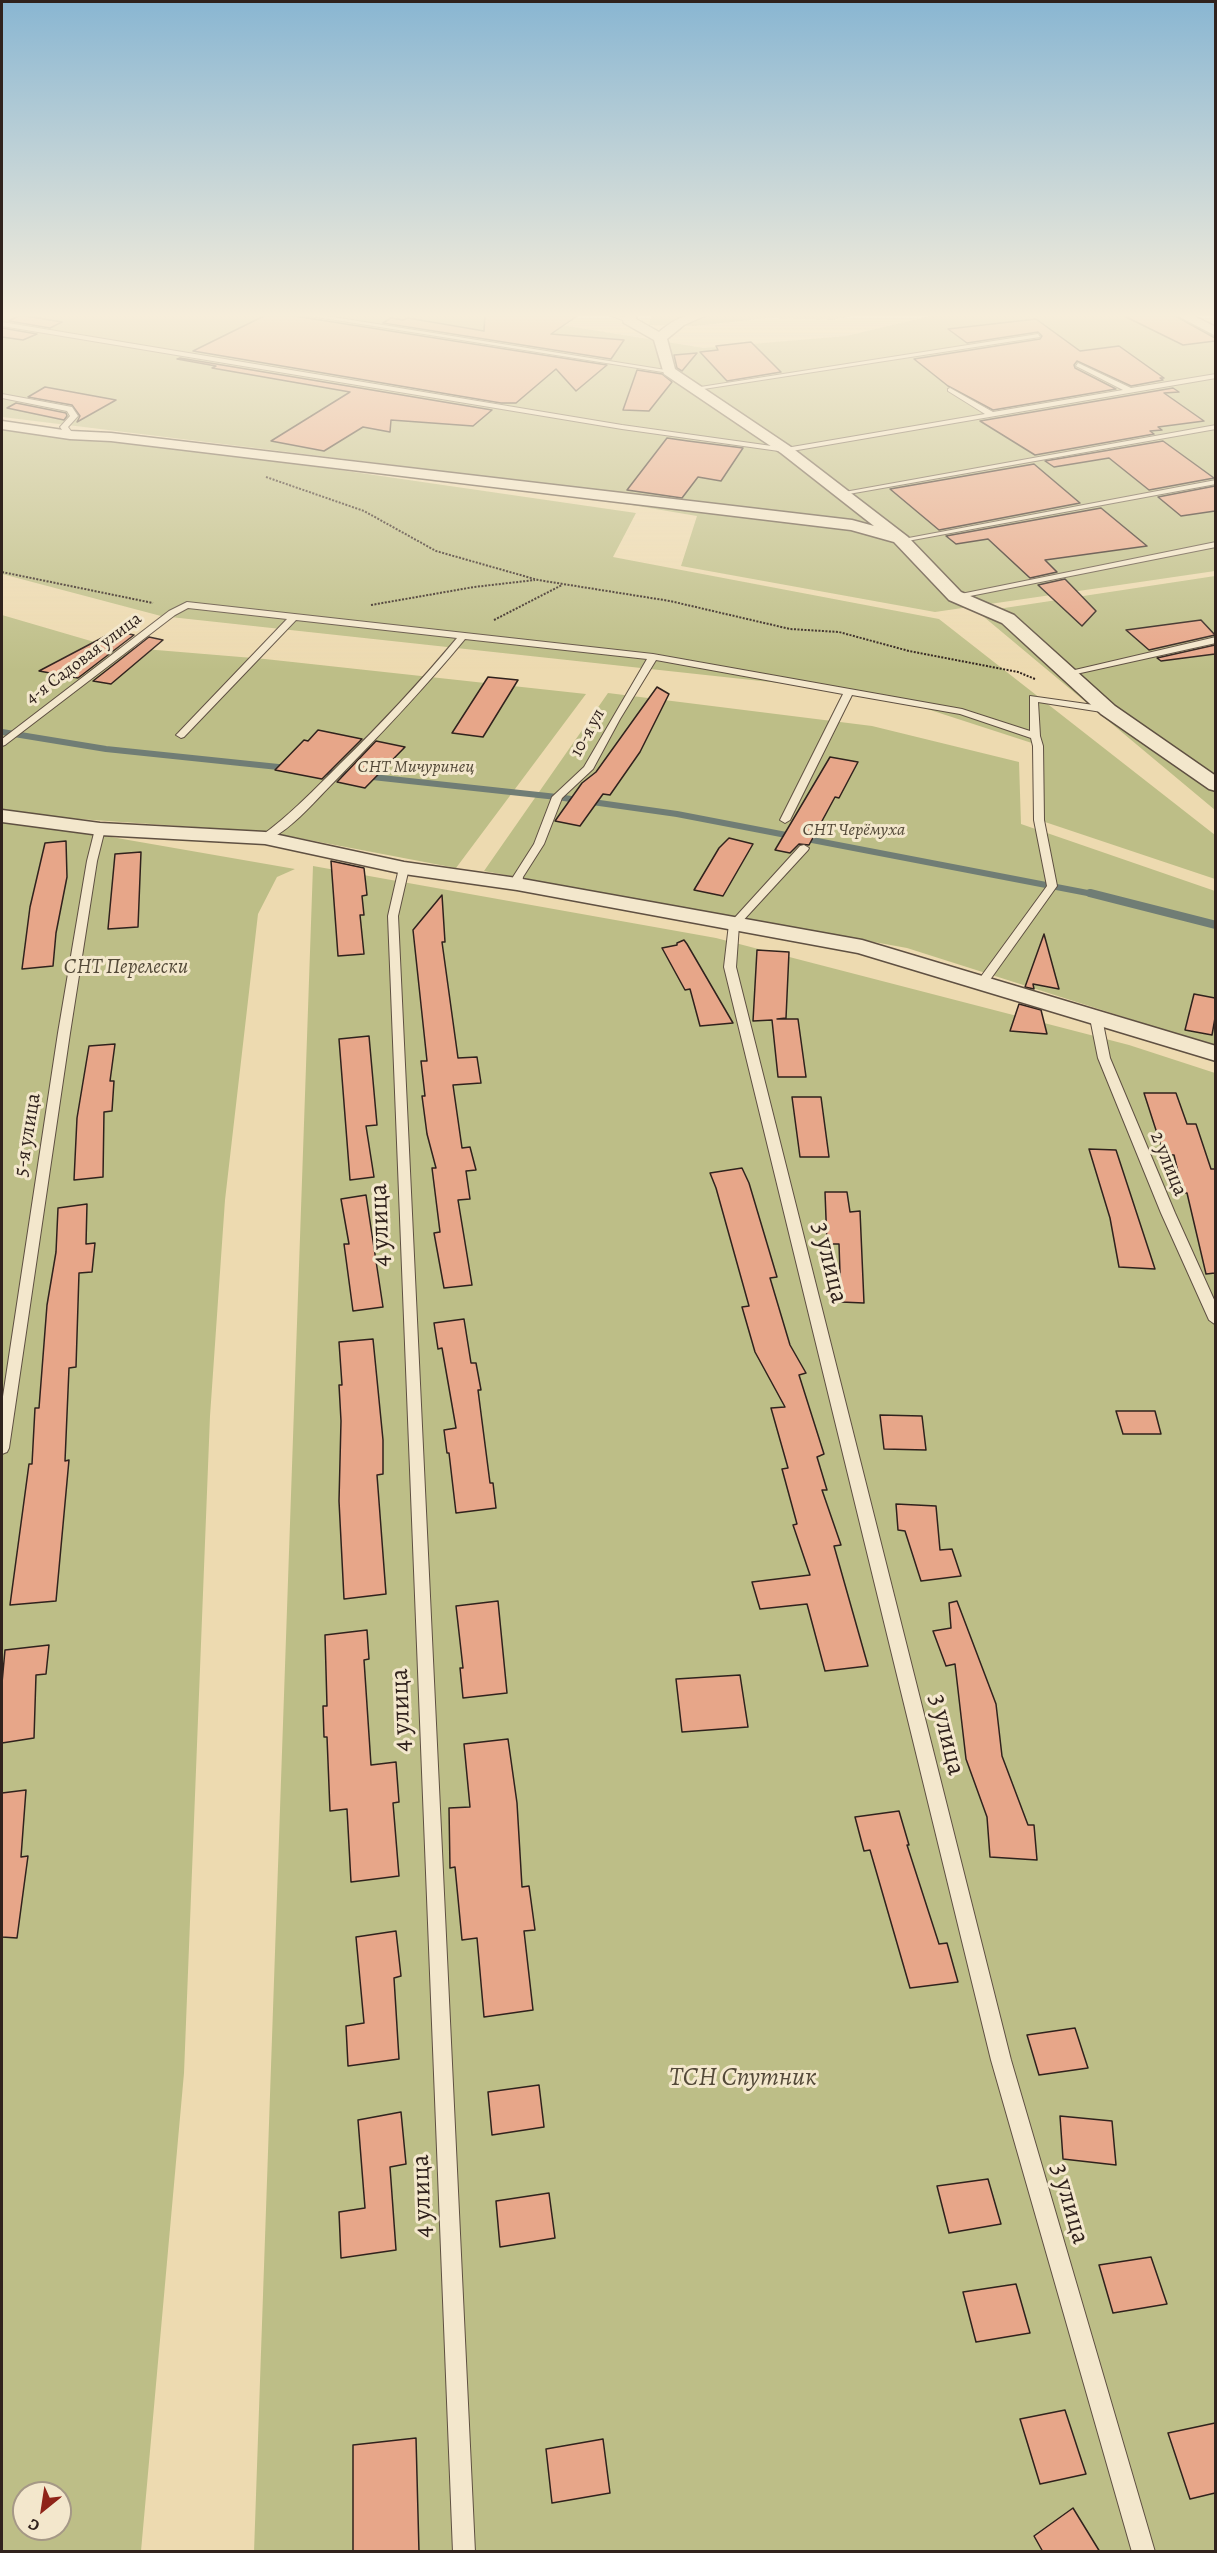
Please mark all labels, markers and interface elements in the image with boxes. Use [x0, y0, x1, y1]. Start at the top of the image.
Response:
street label: 4-я Садовая улица [22, 608, 146, 710]
street label: 10-я ул [566, 705, 610, 761]
park label: СНТ Мичуринец [358, 757, 474, 779]
park label: СНТ Черёмуха [803, 820, 905, 842]
park label: СНТ Перелески [64, 955, 188, 981]
street label: 5-я улица [9, 1091, 47, 1179]
street label: 2 улица [1144, 1128, 1192, 1200]
street label: 4 улица [364, 1183, 398, 1267]
street label: 3 улица [804, 1219, 854, 1307]
street label: 4 улица [385, 1668, 419, 1752]
street label: 3 улица [921, 1691, 971, 1779]
park label: ТСН Спутник [669, 2063, 817, 2095]
street label: 4 улица [406, 2154, 440, 2238]
street label: 3 улица [1043, 2160, 1095, 2248]
north arrow [12, 2481, 72, 2541]
text: С [24, 2513, 44, 2537]

